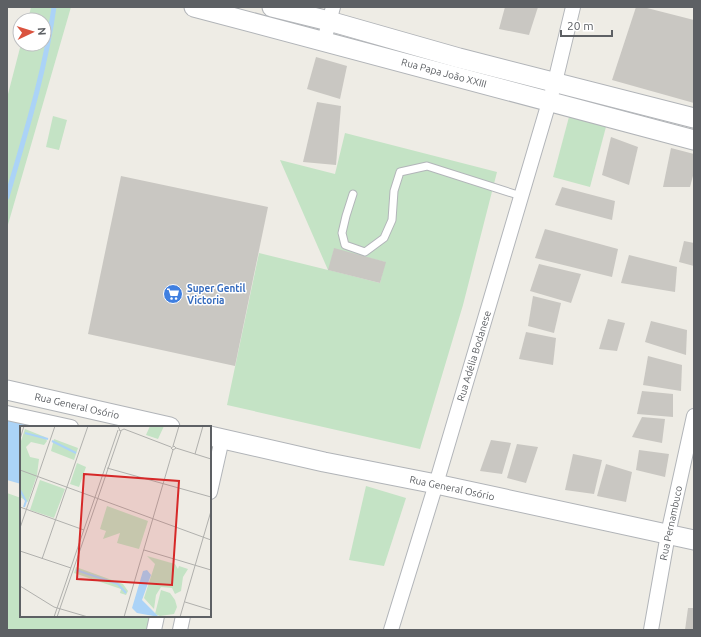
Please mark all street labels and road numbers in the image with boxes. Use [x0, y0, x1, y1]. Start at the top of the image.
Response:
street label: Rua Papa João XXIII [400, 56, 488, 90]
street label: Rua Adélia Bodanese [455, 309, 493, 403]
street label: Rua General Osório [34, 391, 121, 421]
street label: Rua General Osório [408, 474, 496, 502]
street label: Rua Pernambuco [658, 485, 684, 561]

